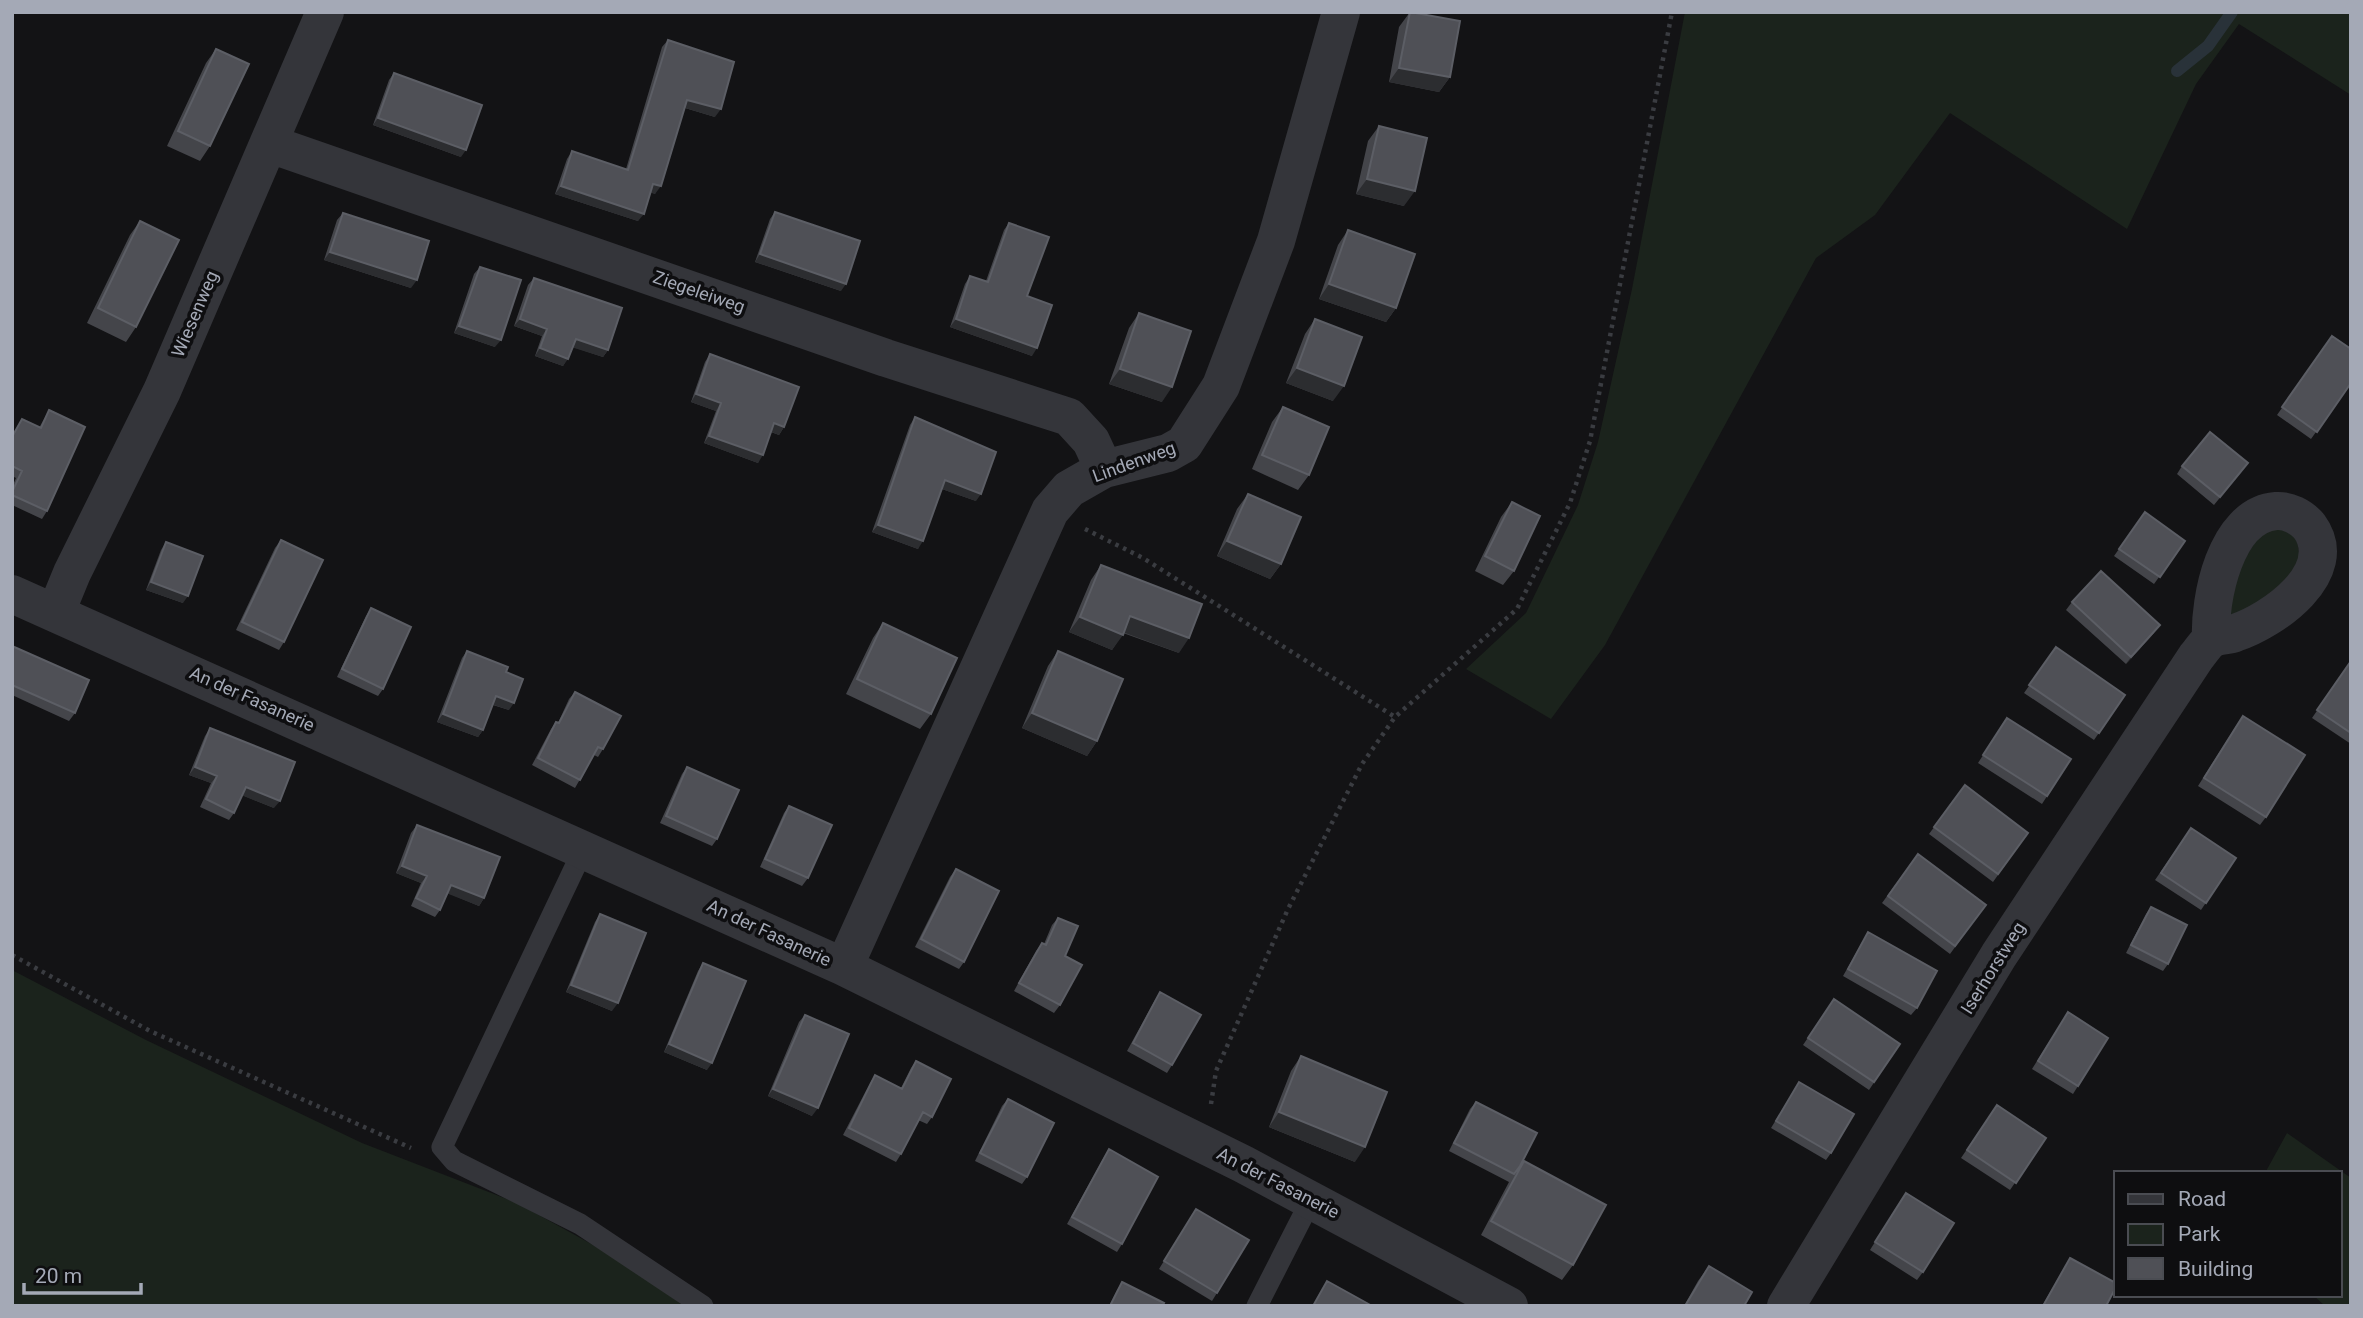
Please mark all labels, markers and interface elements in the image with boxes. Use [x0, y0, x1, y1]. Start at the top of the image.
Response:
street label: Ziegeleiweg [650, 266, 748, 317]
street label: Wiesenweg [167, 267, 222, 360]
street label: Lindenweg [1089, 437, 1178, 486]
street label: An der Fasanerie [187, 662, 318, 735]
street label: An der Fasanerie [704, 895, 835, 970]
street label: Iserhorstweg [1956, 918, 2029, 1018]
street label: An der Fasanerie [1214, 1143, 1343, 1222]
legend [2114, 1171, 2342, 1297]
text: Road [2178, 1187, 2226, 1211]
text: Park [2178, 1222, 2221, 1246]
scale bar [24, 1252, 142, 1296]
text: Building [2178, 1257, 2253, 1281]
text: 20 m [35, 1264, 82, 1288]

